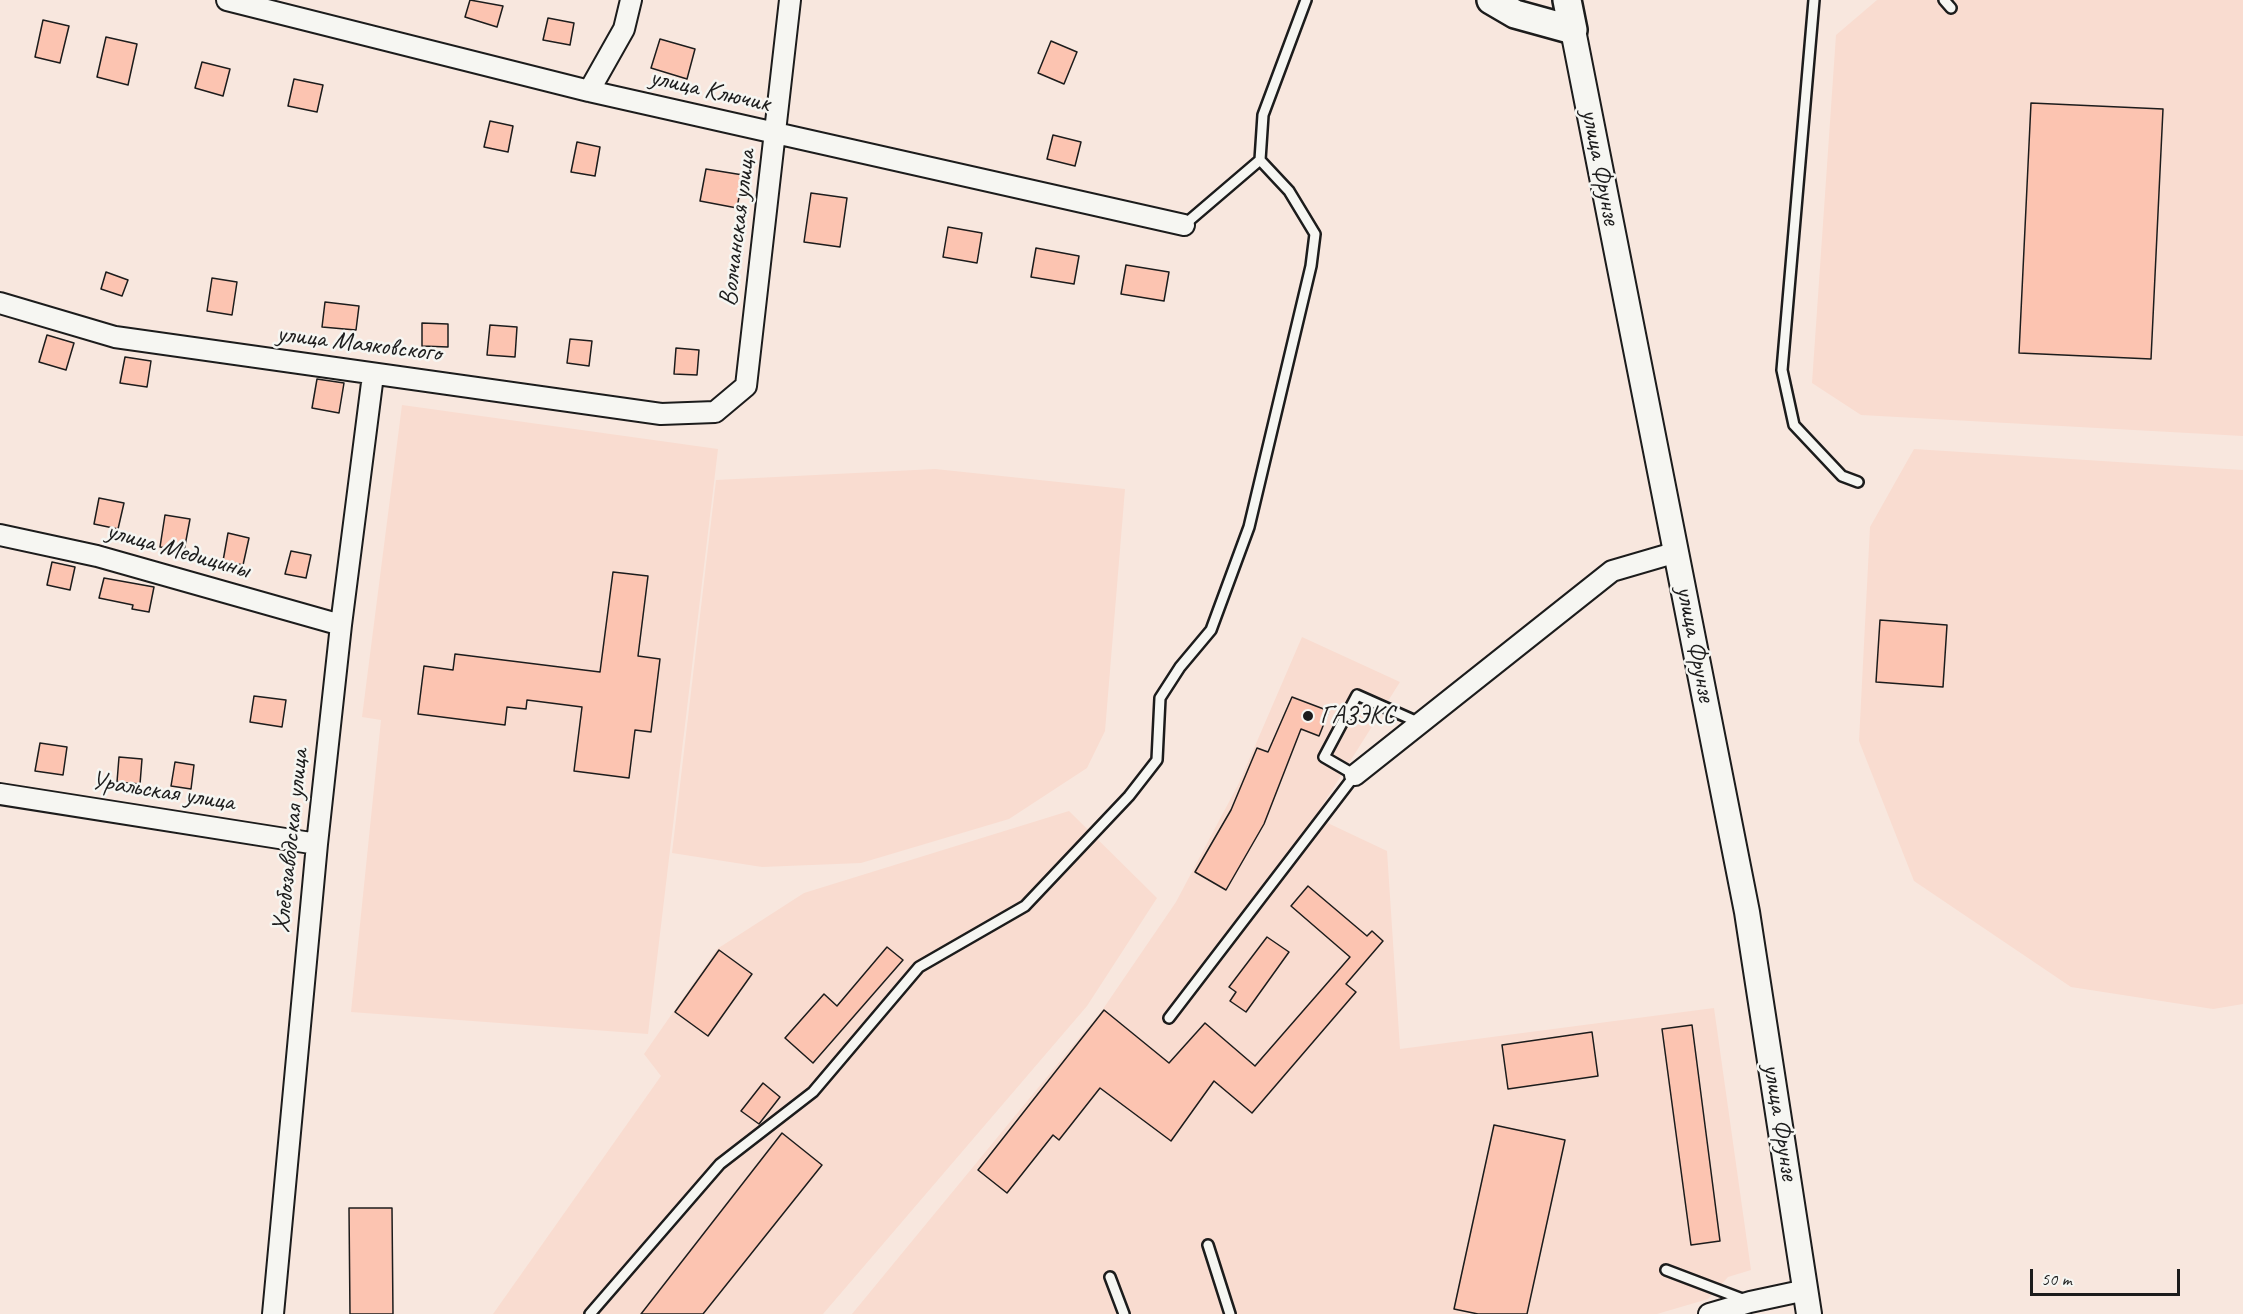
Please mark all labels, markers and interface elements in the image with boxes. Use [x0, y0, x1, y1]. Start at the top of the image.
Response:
street label: улица Ключик [647, 62, 773, 120]
street label: улица Фрунзе [1573, 106, 1627, 228]
street label: Волчанская улица [713, 148, 763, 308]
street label: улица Маяковского [275, 318, 443, 370]
street label: улица Медицины [103, 516, 253, 586]
street label: улица Фрунзе [1668, 583, 1722, 705]
place label: ГАЗЭКС [1320, 700, 1394, 732]
marker: ГАЗЭКС [1301, 709, 1315, 723]
street label: Хлебозаводская улица [266, 747, 316, 935]
street label: Уральская улица [89, 765, 237, 819]
street label: улица Фрунзе [1755, 1062, 1805, 1182]
scale bar [2033, 1257, 2183, 1295]
text: 50 m [2041, 1268, 2072, 1290]

